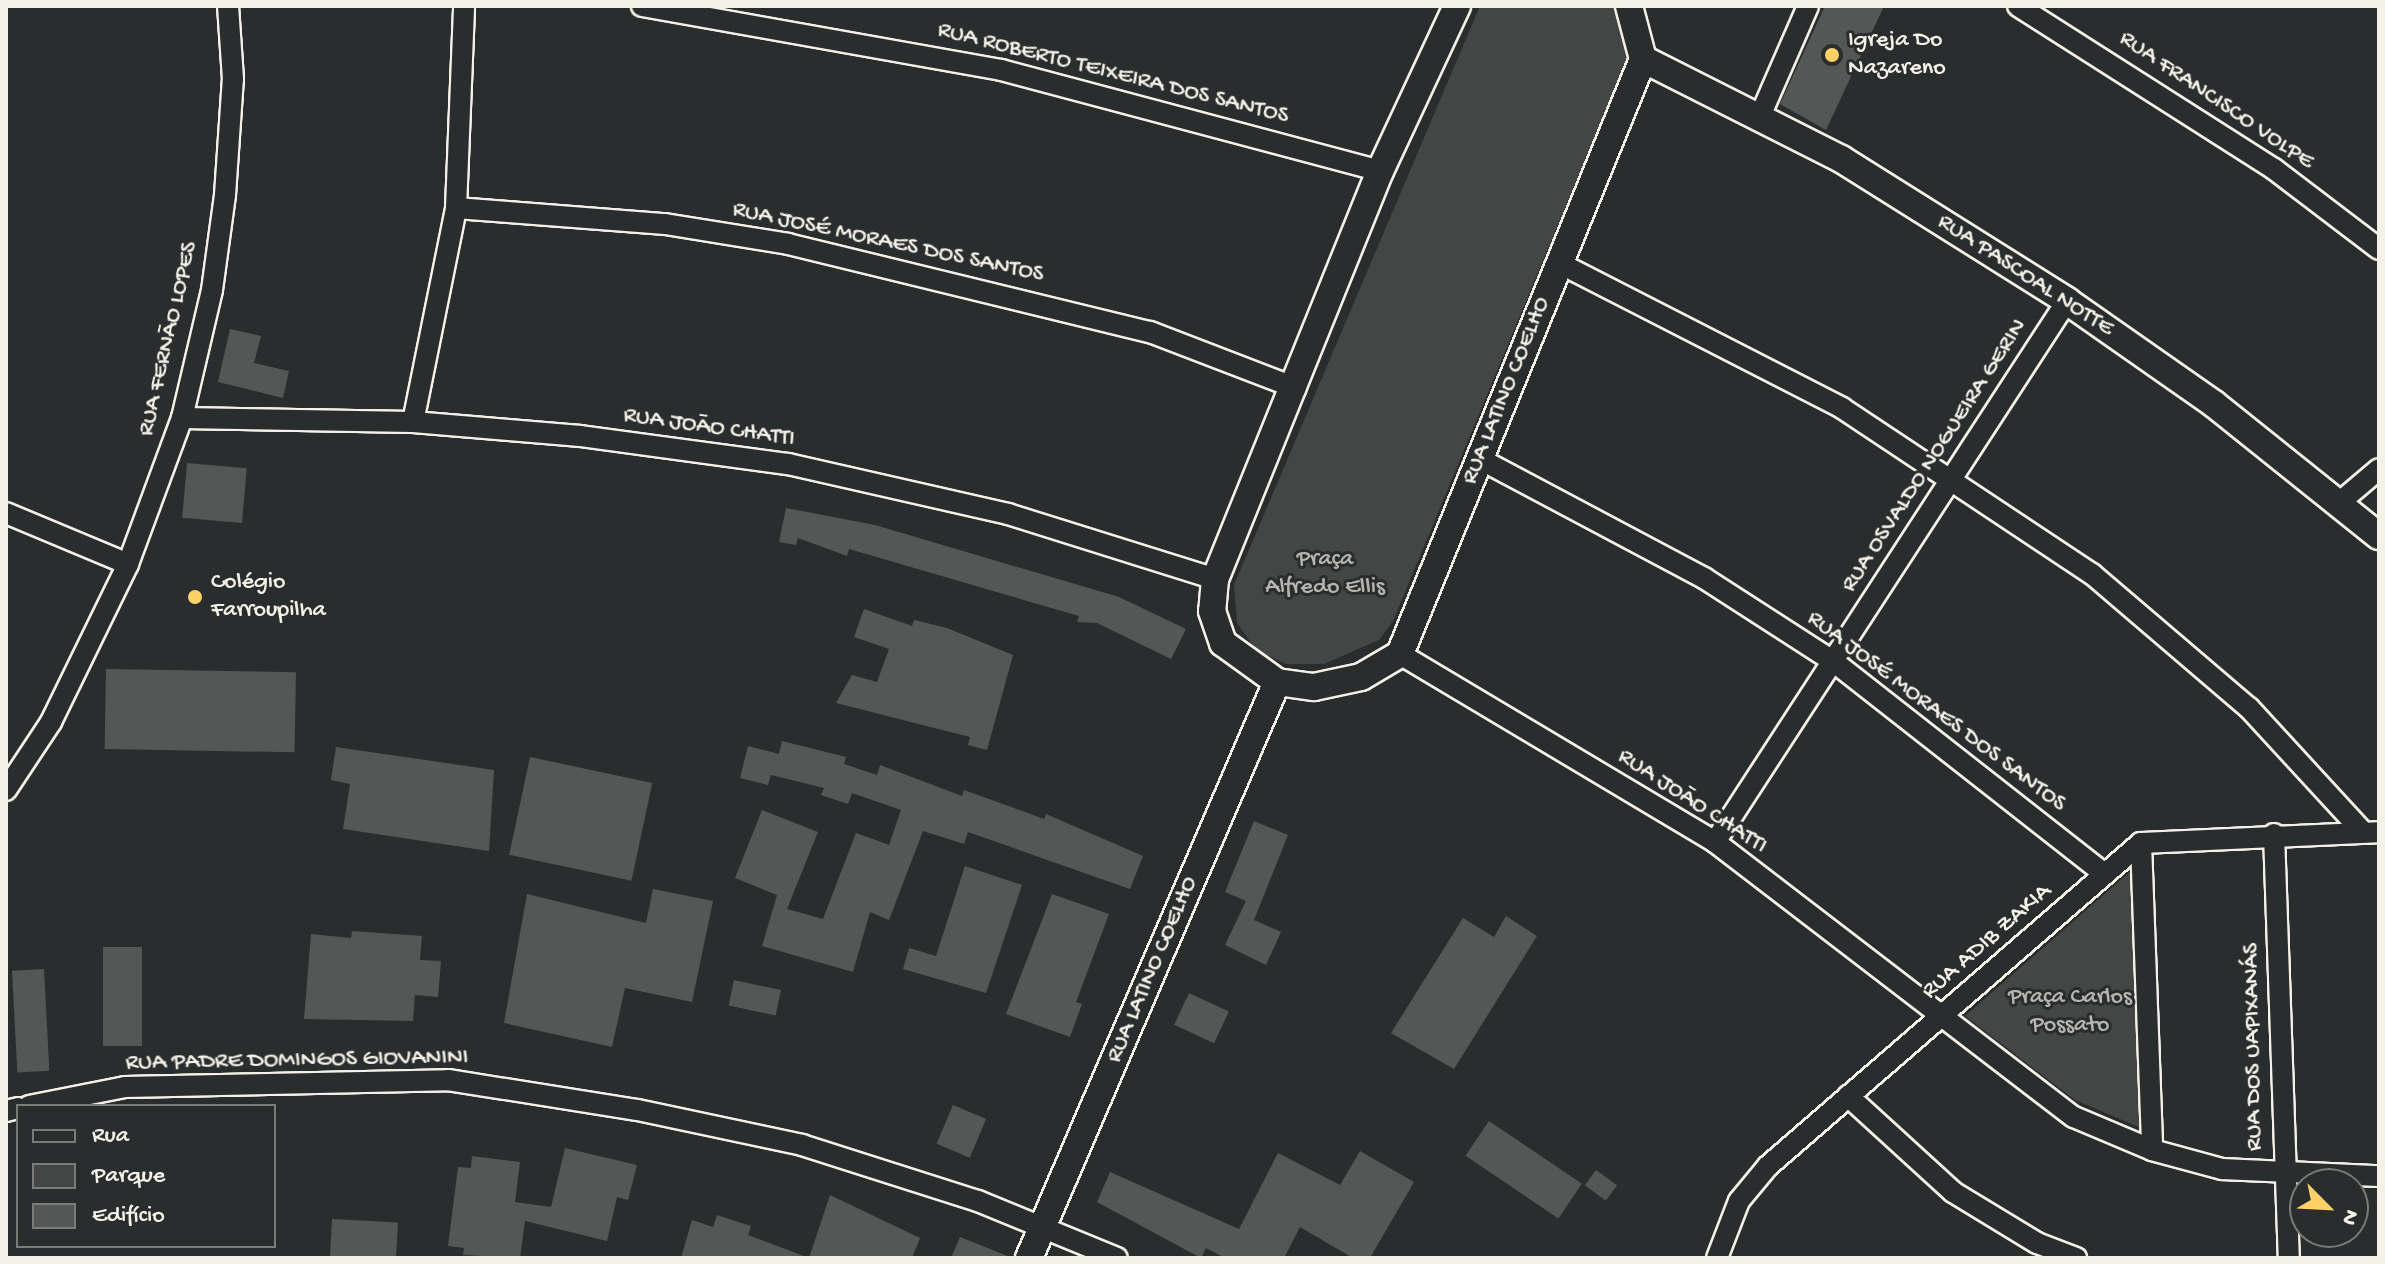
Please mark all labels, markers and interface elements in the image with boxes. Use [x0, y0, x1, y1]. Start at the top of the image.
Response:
street label: RUA ROBERTO TEIXEIRA DOS SANTOS [934, 16, 1292, 132]
street label: RUA FRANCISCO VOLPE [2113, 25, 2319, 177]
place label: Igreja Do Nazareno [1848, 27, 1946, 83]
marker: Igreja Do Nazareno [1823, 46, 1841, 64]
street label: RUA JOSÉ MORAES DOS SANTOS [730, 196, 1046, 290]
street label: RUA PASCOAL NOTTE [1931, 208, 2119, 344]
street label: RUA FERNÃO LOPES [133, 239, 205, 439]
street label: RUA LATINO COELHO [1456, 293, 1558, 489]
street label: RUA OSVALDO NOGUEIRA GERIN [1836, 314, 2034, 598]
street label: RUA JOÃO CHATTI [621, 402, 797, 454]
park label: Praça Alfredo Ellis [1265, 546, 1385, 602]
place label: Colégio Farroupilha [211, 569, 326, 625]
marker: Colégio Farroupilha [186, 588, 204, 606]
street label: RUA JOSÉ MORAES DOS SANTOS [1801, 605, 2071, 819]
street label: RUA JOÃO CHATTI [1612, 743, 1772, 861]
street label: RUA LATINO COELHO [1101, 873, 1205, 1067]
street label: RUA ADIB ZAKIA [1916, 878, 2058, 1006]
street label: RUA DOS UAPIXANÁS [2238, 943, 2270, 1151]
park label: Praça Carlos Possato [2008, 984, 2132, 1040]
street label: RUA PADRE DOMINGOS GIOVANINI [125, 1044, 469, 1078]
legend [16, 1104, 276, 1248]
text: Rua [92, 1122, 129, 1151]
text: Parque [92, 1162, 165, 1191]
north arrow [2289, 1168, 2369, 1248]
text: Edifício [92, 1202, 165, 1231]
text: N [2334, 1205, 2364, 1229]

